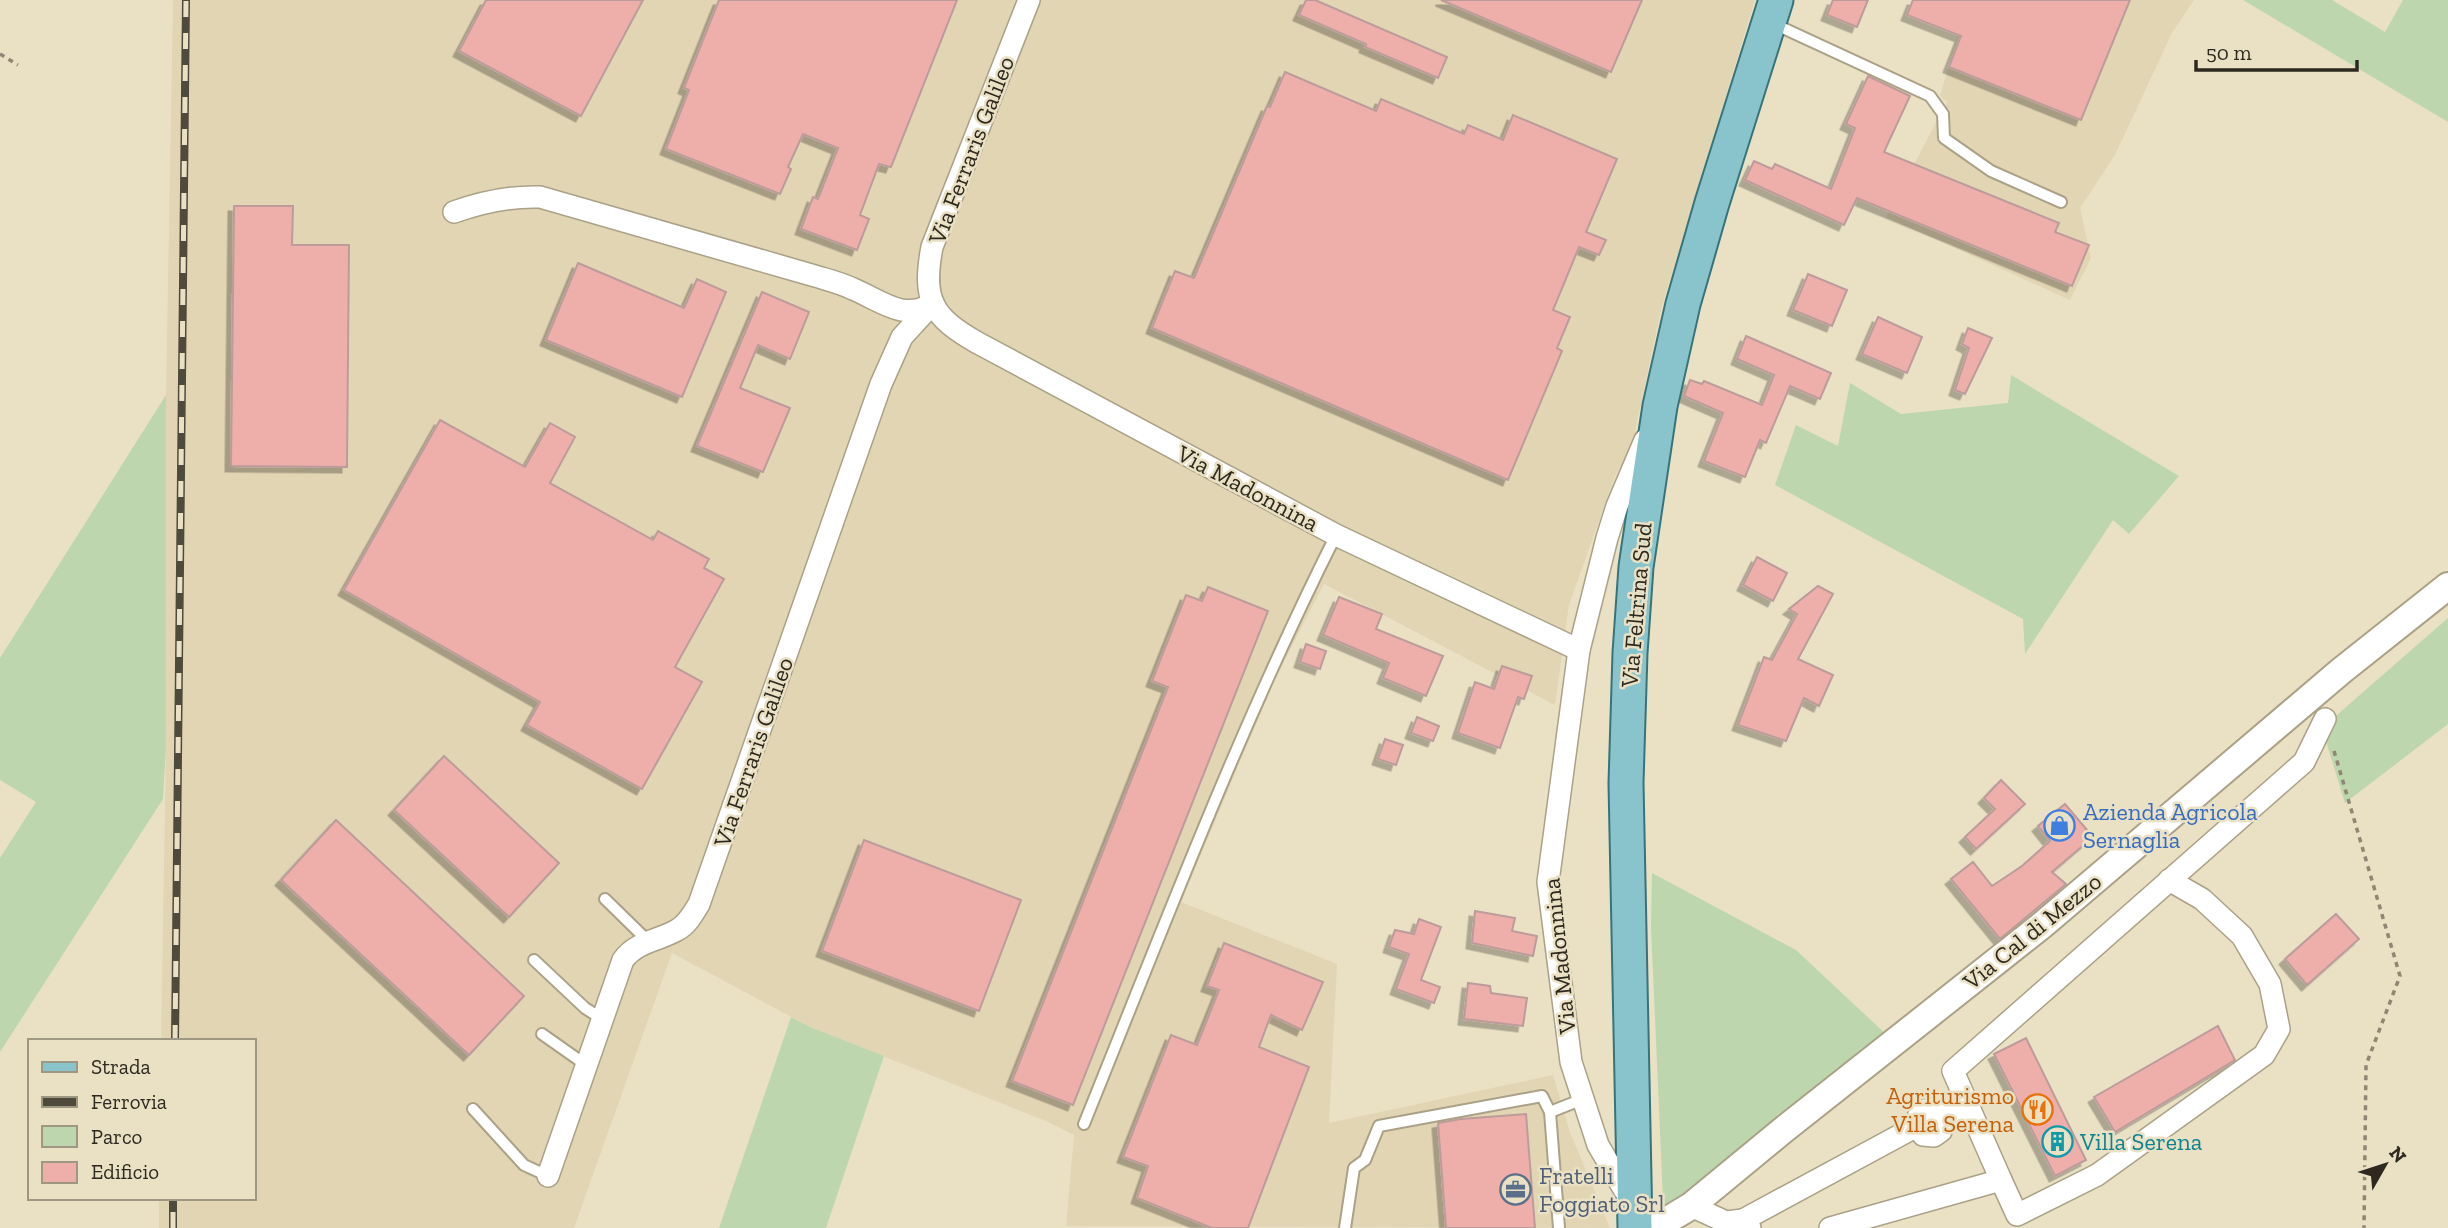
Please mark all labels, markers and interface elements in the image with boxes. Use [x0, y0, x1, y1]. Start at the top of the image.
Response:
scale bar [2196, 28, 2357, 72]
text: 50 m [2206, 40, 2252, 65]
street label: Via Ferraris Galileo [921, 52, 1020, 249]
street label: Via Madonnina [1171, 438, 1324, 538]
street label: Via Feltrina Sud [1614, 521, 1658, 690]
street label: Via Ferraris Galileo [707, 653, 799, 852]
place label: Azienda Agricola Sernaglia [2083, 797, 2258, 854]
shop icon: Azienda Agricola Sernaglia [2043, 808, 2077, 842]
street label: Via Cal di Mezzo [1956, 866, 2107, 996]
street label: Via Madonnina [1536, 876, 1582, 1036]
legend [28, 1039, 256, 1200]
text: Strada [91, 1054, 151, 1079]
place label: Agriturismo Villa Serena [1886, 1081, 2014, 1138]
text: Ferrovia [91, 1089, 167, 1114]
restaurant icon: Agriturismo Villa Serena [2020, 1092, 2054, 1126]
text: Parco [91, 1124, 142, 1149]
building icon: Villa Serena [2040, 1124, 2074, 1158]
place label: Villa Serena [2079, 1127, 2203, 1156]
north arrow [2350, 1130, 2420, 1200]
text: N [2384, 1142, 2411, 1167]
text: Edificio [91, 1159, 159, 1184]
place label: Fratelli Foggiato Srl [1539, 1161, 1665, 1218]
office icon: Fratelli Foggiato Srl [1499, 1172, 1533, 1206]

